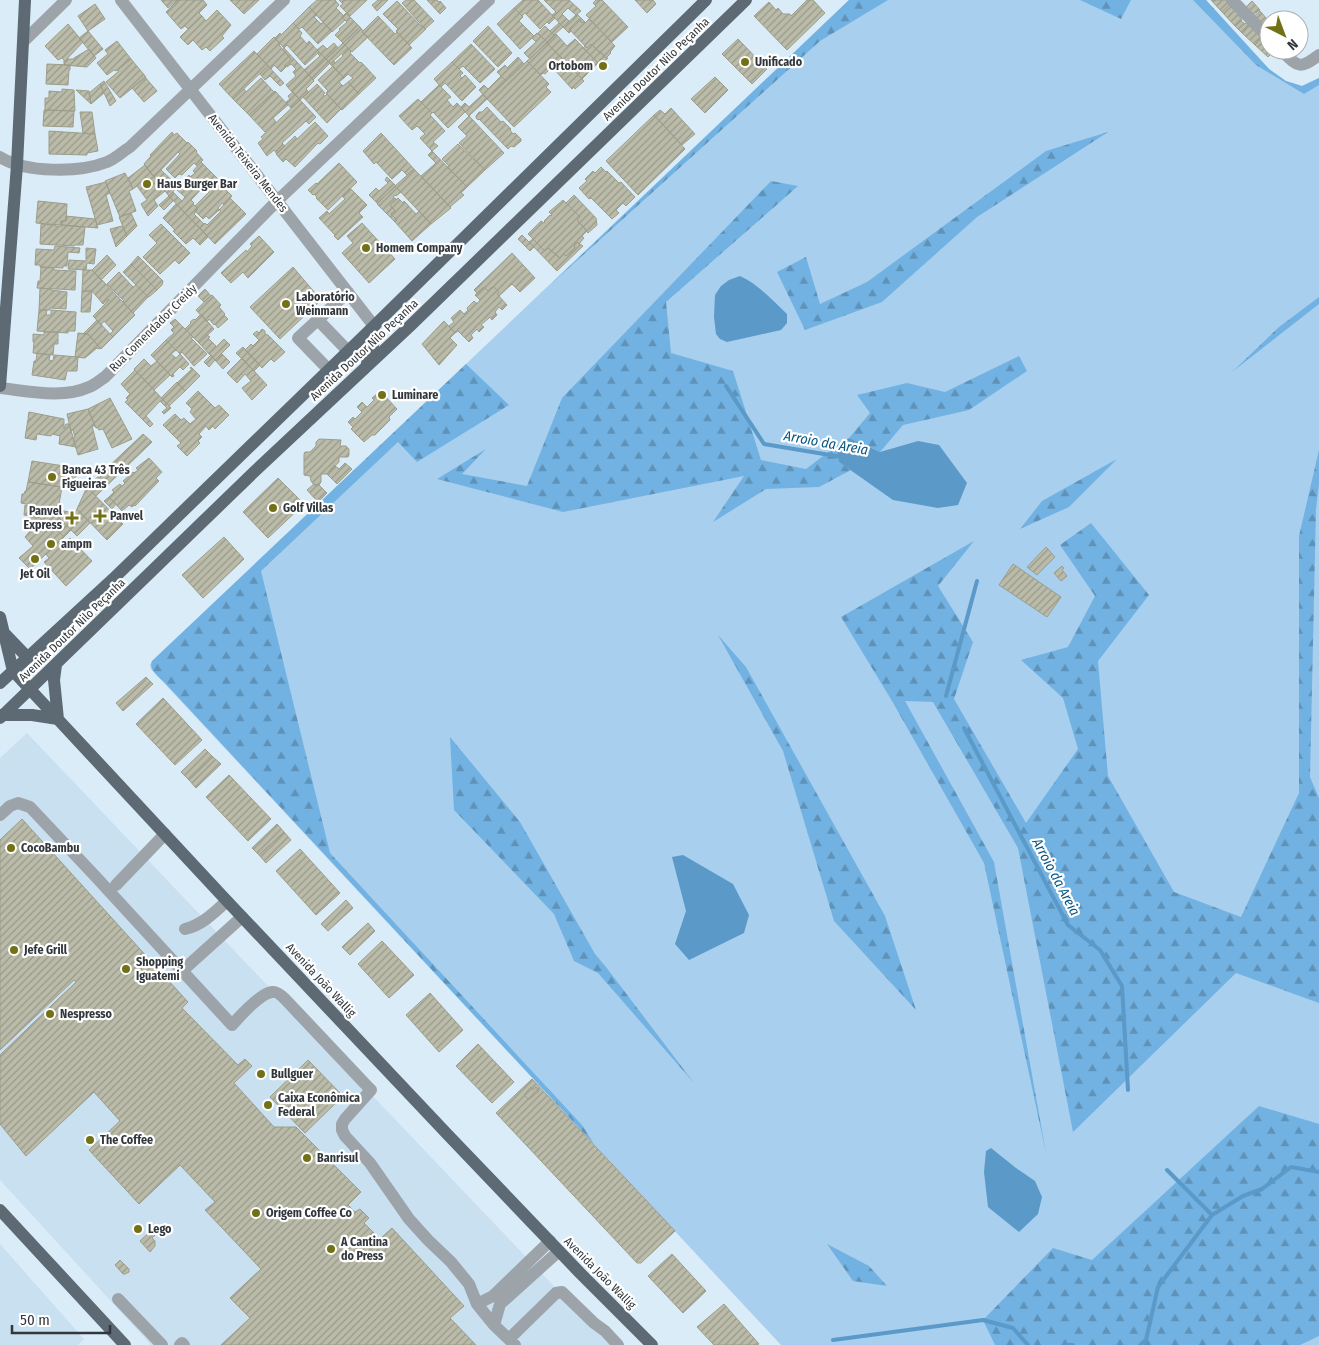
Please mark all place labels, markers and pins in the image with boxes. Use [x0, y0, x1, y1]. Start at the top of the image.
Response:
place label: Unificado [755, 55, 803, 69]
marker: Unificado [739, 56, 751, 68]
place label: Ortobom [549, 59, 593, 73]
marker: Ortobom [597, 60, 609, 72]
place label: Haus Burger Bar [157, 177, 238, 191]
marker: Haus Burger Bar [141, 178, 153, 190]
place label: Homem Company [376, 241, 463, 255]
marker: Homem Company [360, 242, 372, 254]
place label: Laboratório Weinmann [296, 290, 355, 318]
marker: Laboratório Weinmann [280, 298, 292, 310]
place label: Luminare [392, 388, 438, 402]
marker: Luminare [376, 389, 388, 401]
place label: Banca 43 Três Figueiras [62, 463, 130, 491]
marker: Banca 43 Três Figueiras [46, 471, 58, 483]
place label: Golf Villas [283, 501, 334, 515]
marker: Golf Villas [267, 502, 279, 514]
place label: Panvel Express [24, 504, 63, 532]
place label: Panvel [110, 509, 144, 523]
marker: Panvel [94, 510, 106, 522]
marker: Panvel Express [66, 512, 78, 524]
place label: ampm [61, 537, 92, 551]
marker: ampm [45, 538, 57, 550]
marker: Jet Oil [29, 553, 41, 565]
place label: Jet Oil [19, 567, 51, 581]
place label: CocoBambu [21, 841, 79, 855]
marker: CocoBambu [5, 842, 17, 854]
place label: Jefe Grill [23, 943, 68, 957]
marker: Jefe Grill [8, 944, 20, 956]
place label: Shopping Iguatemi [136, 955, 183, 983]
marker: Shopping Iguatemi [120, 963, 132, 975]
place label: Nespresso [60, 1007, 113, 1021]
marker: Nespresso [44, 1008, 56, 1020]
place label: Bullguer [271, 1067, 314, 1081]
marker: Bullguer [255, 1068, 267, 1080]
place label: Caixa Econômica Federal [278, 1091, 360, 1119]
marker: Caixa Econômica Federal [262, 1099, 274, 1111]
place label: The Coffee [100, 1133, 153, 1147]
marker: The Coffee [84, 1134, 96, 1146]
place label: Banrisul [317, 1151, 359, 1165]
marker: Banrisul [301, 1152, 313, 1164]
place label: Origem Coffee Co [266, 1206, 352, 1220]
marker: Origem Coffee Co [250, 1207, 262, 1219]
place label: Lego [148, 1222, 172, 1236]
marker: Lego [132, 1223, 144, 1235]
place label: A Cantina do Press [340, 1235, 388, 1263]
marker: A Cantina do Press [325, 1243, 337, 1255]

